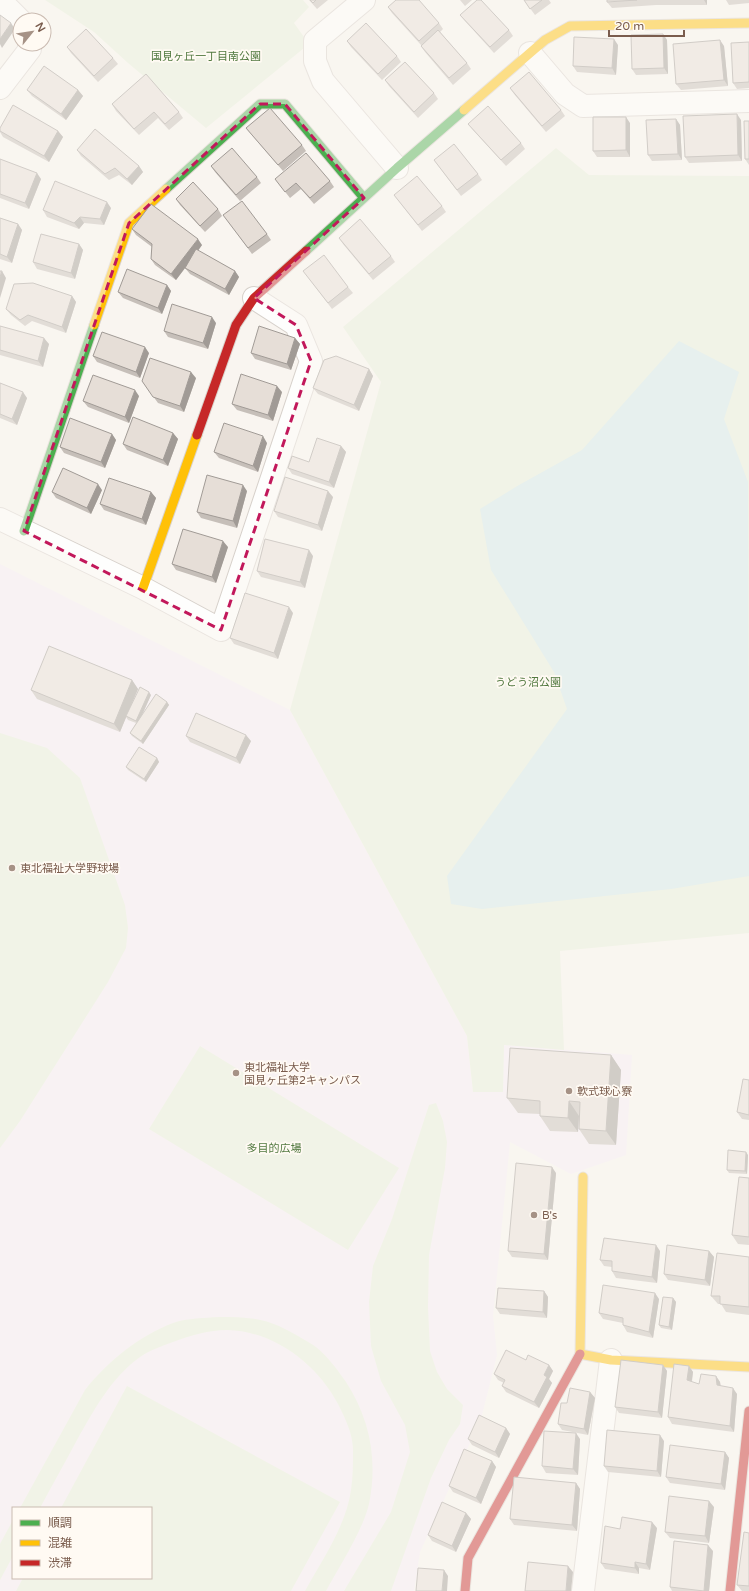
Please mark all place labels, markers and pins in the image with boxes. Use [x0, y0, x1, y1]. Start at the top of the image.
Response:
place label: 東北福祉大学野球場 [20, 862, 119, 875]
marker: 東北福祉大学野球場 [7, 863, 17, 873]
place label: 東北福祉大学 国見ヶ丘第2キャンパス [244, 1061, 361, 1087]
marker: 東北福祉大学 国見ヶ丘第2キャンパス [231, 1068, 241, 1078]
place label: 軟式球心寮 [577, 1085, 632, 1098]
marker: 軟式球心寮 [564, 1086, 574, 1096]
place label: B's [542, 1209, 557, 1222]
marker: B's [529, 1210, 539, 1220]

